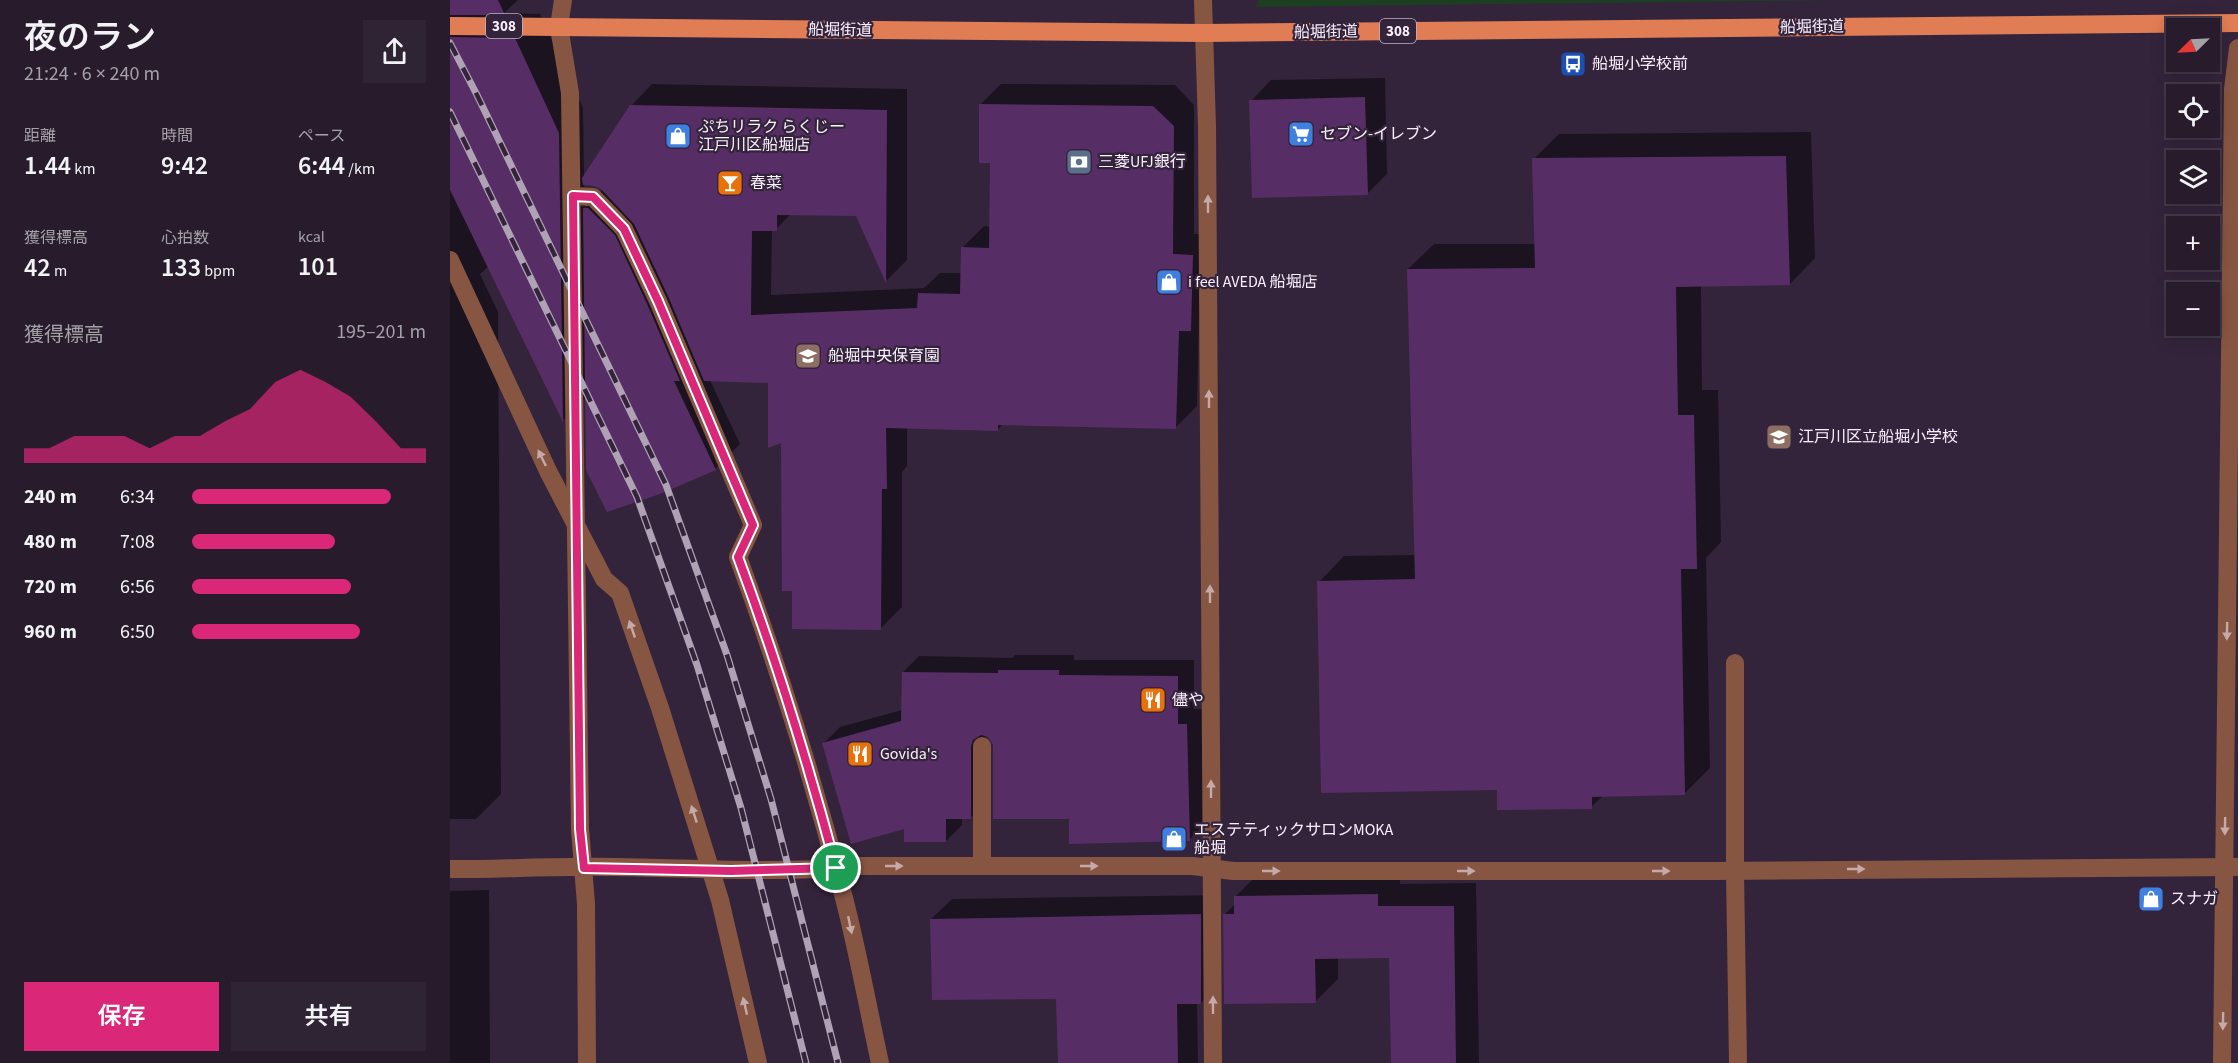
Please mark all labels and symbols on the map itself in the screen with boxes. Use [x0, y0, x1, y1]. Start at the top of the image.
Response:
road number: 308 [486, 14, 522, 38]
street label: 船堀街道 [1780, 15, 1844, 39]
street label: 船堀街道 [808, 18, 872, 42]
north arrow [2166, 18, 2220, 72]
road number: 308 [1380, 19, 1416, 43]
street label: 船堀街道 [1294, 20, 1358, 44]
bus stop icon: 船堀小学校前 [1558, 49, 1588, 79]
place label: 船堀小学校前 [1592, 53, 1688, 75]
place label: ぷちリラク らくじー 江戸川区船堀店 [698, 116, 845, 156]
supermarket icon: セブン-イレブン [1286, 119, 1316, 149]
shop icon: ぷちリラク らくじー 江戸川区船堀店 [663, 121, 693, 151]
place label: セブン-イレブン [1320, 123, 1437, 145]
bank icon: 三菱UFJ銀行 [1064, 147, 1094, 177]
place label: 三菱UFJ銀行 [1098, 151, 1186, 173]
bar icon: 春菜 [715, 168, 745, 198]
place label: 春菜 [750, 172, 782, 194]
one-way arrow [1203, 194, 1212, 213]
shop icon: i feel AVEDA 船堀店 [1154, 267, 1184, 297]
place label: i feel AVEDA 船堀店 [1188, 271, 1318, 293]
school or university icon: 船堀中央保育園 [793, 341, 823, 371]
place label: 船堀中央保育園 [828, 345, 940, 367]
one-way arrow [1204, 389, 1214, 408]
school or university icon: 江戸川区立船堀小学校 [1764, 422, 1794, 452]
place label: 江戸川区立船堀小学校 [1798, 426, 1958, 448]
one-way arrow [538, 450, 547, 467]
one-way arrow [1205, 584, 1215, 603]
one-way arrow [627, 620, 637, 638]
one-way arrow [2222, 622, 2232, 641]
restaurant icon: 儘や [1138, 685, 1168, 715]
place label: 儘や [1172, 689, 1204, 711]
restaurant icon: Govida's [845, 739, 875, 769]
place label: Govida's [880, 743, 938, 765]
one-way arrow [1207, 779, 1216, 798]
one-way arrow [688, 805, 698, 823]
one-way arrow [2220, 817, 2230, 836]
place label: エステティックサロンMOKA 船堀 [1194, 819, 1393, 859]
shop icon: エステティックサロンMOKA 船堀 [1159, 824, 1189, 854]
pin [810, 842, 861, 893]
one-way arrow [885, 861, 904, 871]
one-way arrow [1080, 861, 1099, 871]
one-way arrow [1847, 864, 1866, 874]
one-way arrow [1262, 866, 1281, 876]
one-way arrow [1457, 866, 1476, 876]
one-way arrow [1652, 866, 1671, 876]
shop icon: スナガ [2136, 884, 2166, 914]
place label: スナガ [2170, 888, 2218, 910]
one-way arrow [846, 916, 855, 935]
one-way arrow [1208, 995, 1218, 1014]
one-way arrow [739, 997, 749, 1015]
one-way arrow [2218, 1012, 2228, 1031]

